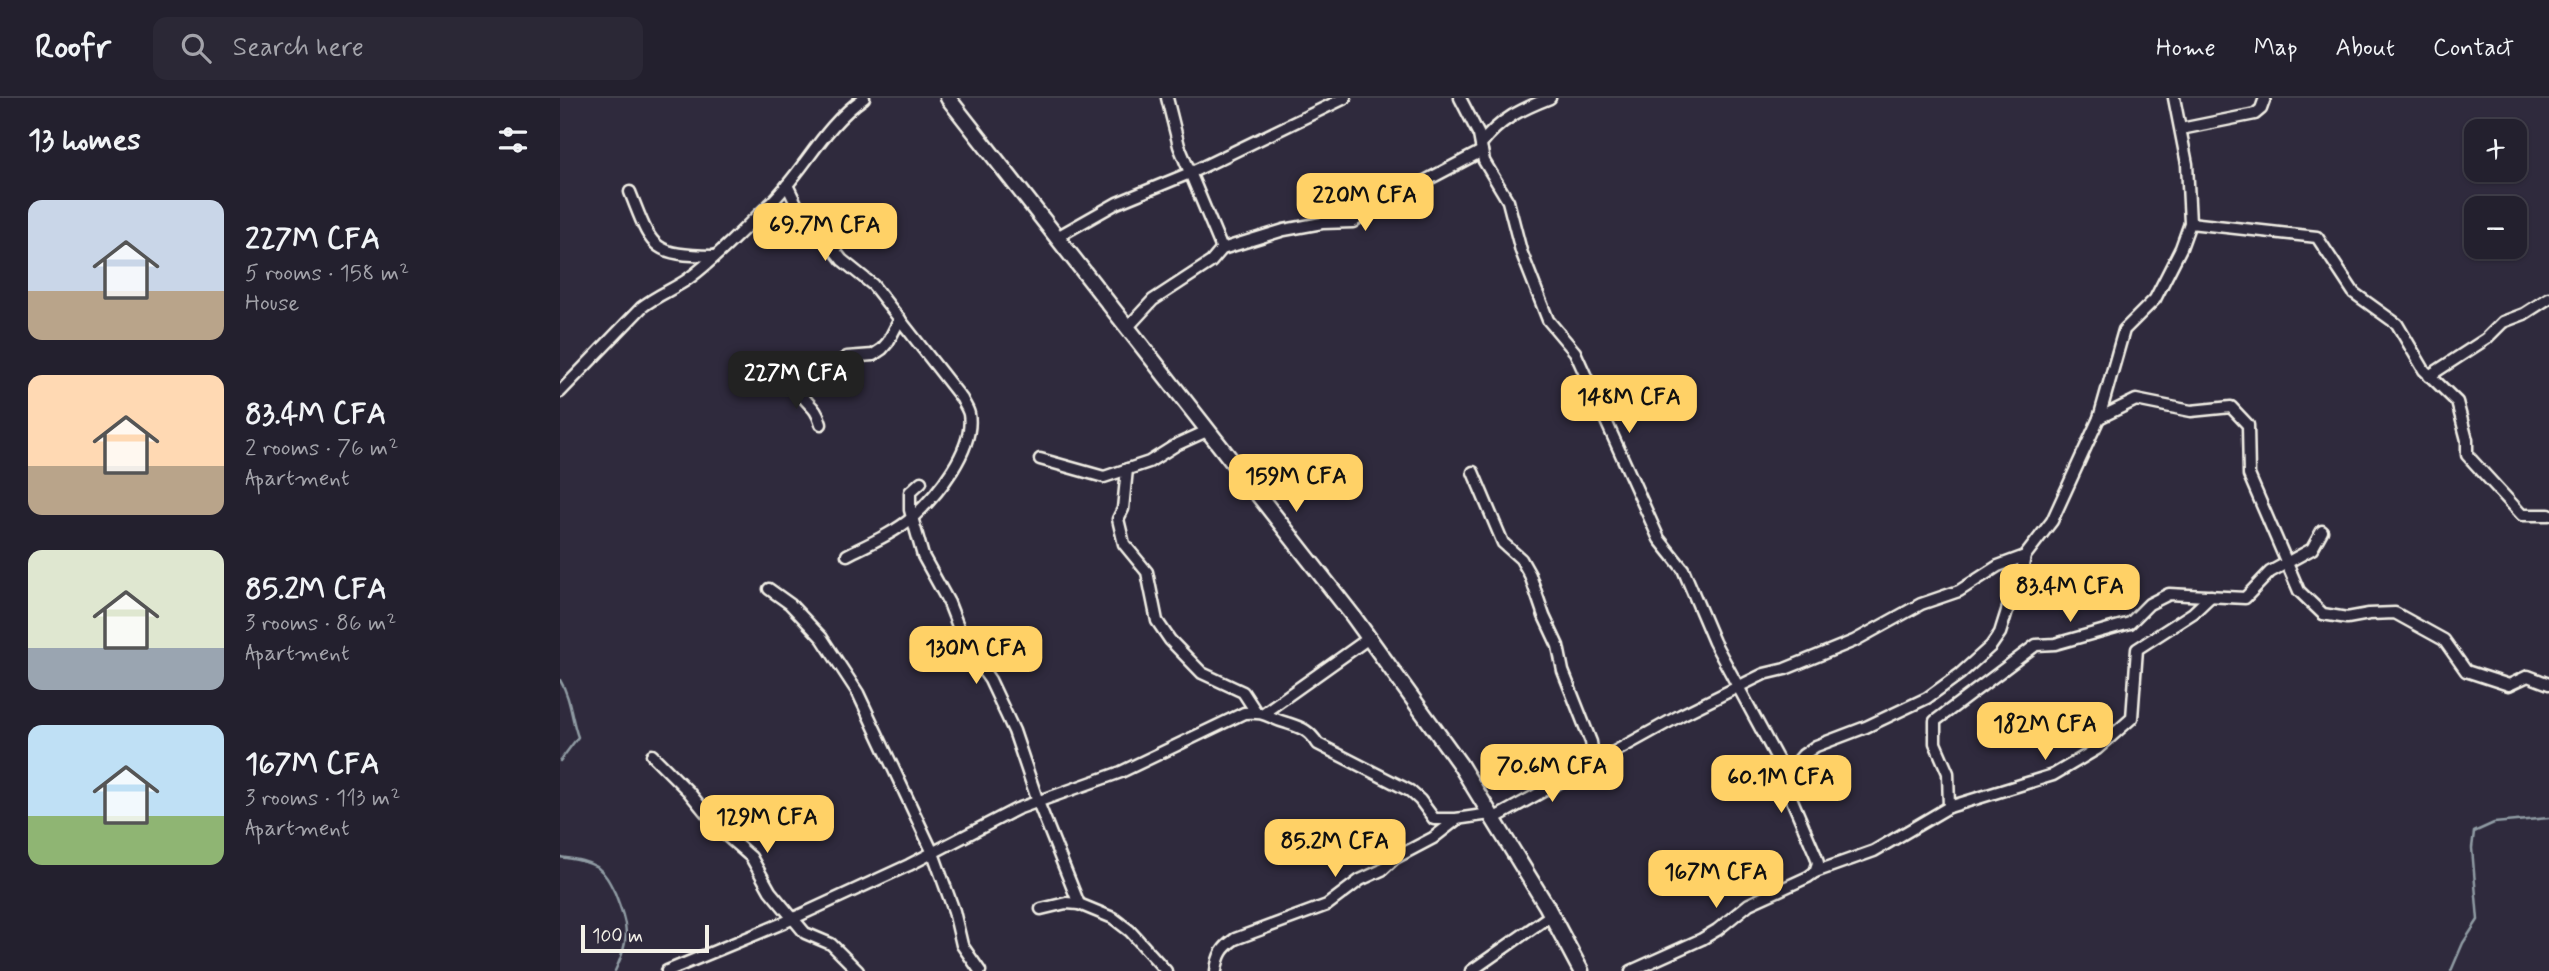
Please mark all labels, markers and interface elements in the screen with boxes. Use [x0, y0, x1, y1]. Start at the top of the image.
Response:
search box [153, 17, 643, 80]
text: Roofr [35, 26, 111, 70]
icon: search [177, 29, 215, 67]
text: Search here [233, 31, 364, 65]
text: Home [2156, 33, 2216, 64]
text: Map [2254, 33, 2298, 64]
text: About [2336, 33, 2395, 64]
text: Contact [2433, 33, 2514, 64]
map controls [2464, 119, 2527, 259]
button: + [2464, 119, 2527, 182]
text: 13 homes [28, 121, 141, 160]
icon: filters [494, 121, 532, 159]
pin: 220M CFA [1293, 174, 1437, 233]
text: 220M CFA [1313, 181, 1417, 211]
button: − [2464, 196, 2527, 259]
pin: 69.7M CFA [745, 204, 905, 263]
text: 69.7M CFA [769, 211, 881, 241]
text: 227M CFA [245, 220, 380, 259]
icon: home [84, 228, 168, 312]
text: 5 rooms · 158 m² [245, 259, 409, 289]
text: House [245, 289, 299, 319]
pin: 227M CFA [724, 352, 868, 411]
text: 227M CFA [744, 359, 848, 389]
pin: 148M CFA [1557, 376, 1701, 435]
text: 148M CFA [1577, 383, 1681, 413]
text: 83.4M CFA [245, 395, 386, 434]
icon: home [84, 403, 168, 487]
text: 2 rooms · 76 m² [245, 434, 398, 464]
pin: 159M CFA [1224, 454, 1368, 514]
text: 159M CFA [1245, 462, 1347, 492]
text: Apartment [245, 464, 350, 494]
pin: 83.4M CFA [1990, 564, 2150, 624]
text: 85.2M CFA [245, 570, 387, 609]
text: 83.4M CFA [2016, 572, 2124, 602]
icon: home [84, 578, 168, 662]
text: 3 rooms · 86 m² [245, 609, 396, 639]
pin: 130M CFA [904, 626, 1048, 686]
text: 130M CFA [925, 634, 1027, 664]
text: Apartment [245, 639, 350, 669]
pin: 182M CFA [1973, 702, 2117, 762]
text: 182M CFA [1993, 710, 2097, 740]
pin: 70.6M CFA [1472, 744, 1632, 804]
text: 167M CFA [245, 745, 380, 784]
text: 70.6M CFA [1496, 752, 1608, 782]
icon: home [84, 753, 168, 837]
pin: 60.1M CFA [1701, 756, 1861, 815]
text: 60.1M CFA [1727, 763, 1835, 793]
text: 3 rooms · 113 m² [245, 784, 400, 814]
pin: 129M CFA [695, 796, 839, 855]
text: 129M CFA [716, 803, 818, 833]
text: Apartment [245, 814, 350, 844]
pin: 85.2M CFA [1255, 820, 1415, 879]
text: 85.2M CFA [1281, 827, 1389, 857]
pin: 167M CFA [1644, 850, 1788, 910]
text: 167M CFA [1664, 858, 1768, 888]
scale bar [581, 922, 709, 954]
text: 100 m [592, 924, 643, 949]

